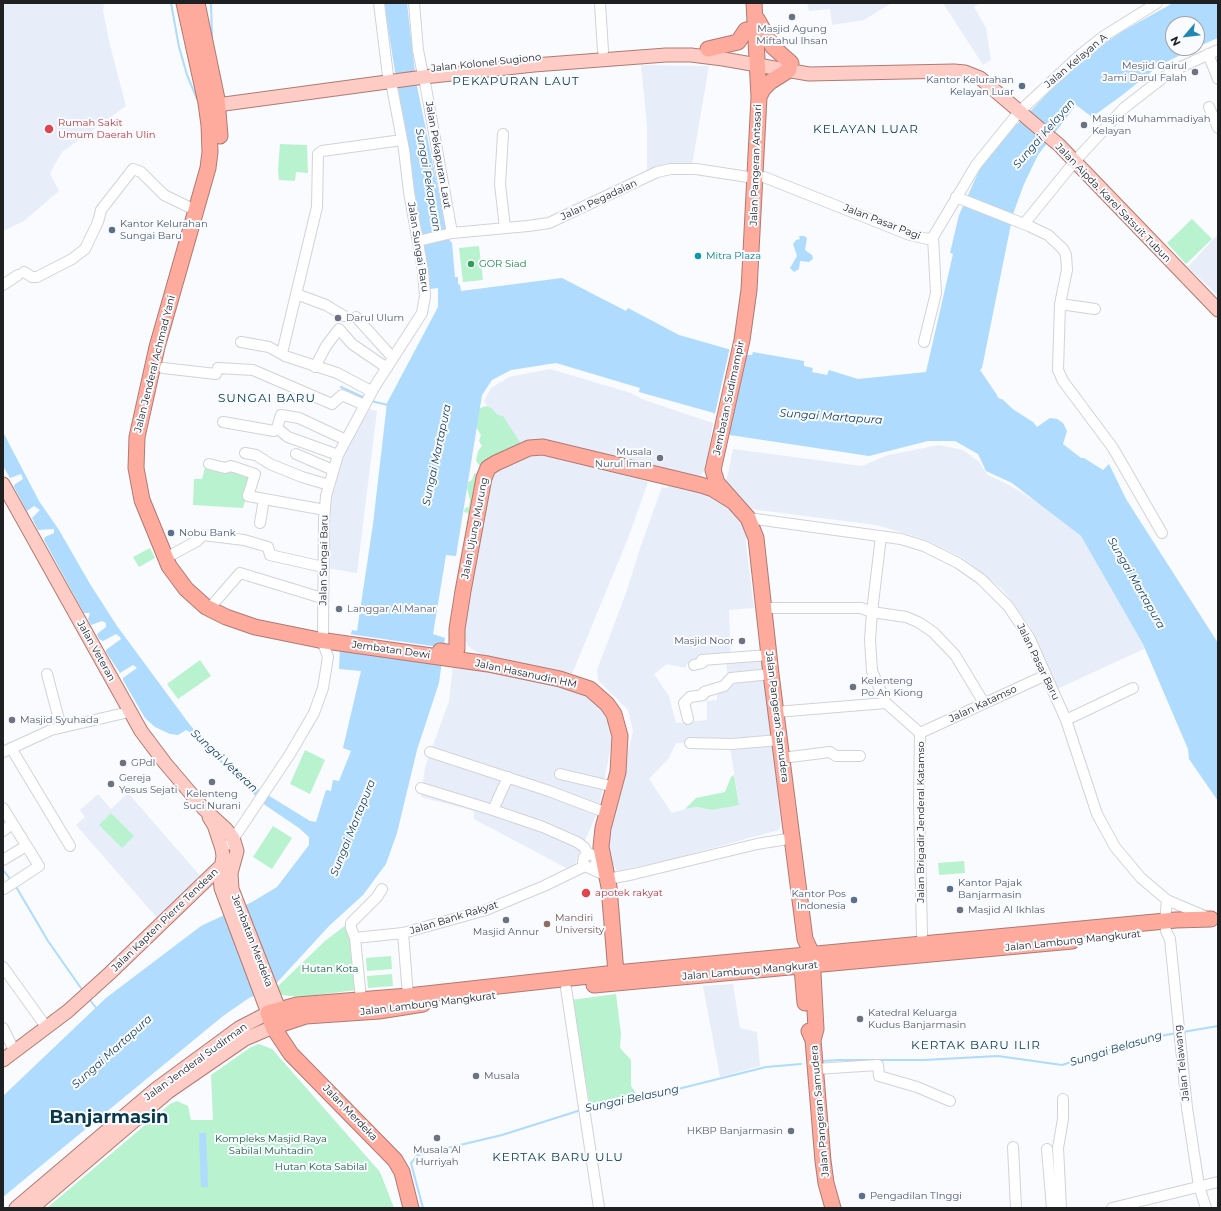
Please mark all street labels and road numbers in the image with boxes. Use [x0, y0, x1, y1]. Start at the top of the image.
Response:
street label: Jalan Kelayan A [1042, 31, 1110, 91]
street label: Jalan Kolonel Sugiono [430, 51, 542, 75]
street label: Jalan Pekapuran Laut [423, 100, 453, 210]
street label: Jalan Pangeran Antasari [748, 104, 764, 226]
street label: Jalan Aipda. Karel Satsuit Tubun [1053, 141, 1173, 265]
street label: Jalan Pegadaian [559, 177, 639, 223]
street label: Jalan Sungai Baru [405, 201, 431, 293]
street label: Jalan Pasar Pagi [842, 202, 922, 242]
street label: Jalan Jenderal Achmad Yani [132, 294, 178, 434]
street label: Jembatan Sudimampir [711, 340, 747, 456]
street label: Jalan Ujung Murung [459, 476, 491, 580]
street label: Jalan Sungai Baru [317, 515, 331, 605]
street label: Jalan Veteran [74, 619, 118, 683]
street label: Jalan Pasar Baru [1014, 622, 1062, 702]
street label: Jembatan Dewi [351, 639, 431, 661]
street label: Jalan Pangeran Samudera [763, 651, 791, 783]
street label: Jalan Hasanudin HM [474, 657, 578, 691]
street label: Jalan Katamso [947, 683, 1019, 725]
street label: Jalan Brigadir Jenderal Katamso [915, 741, 927, 903]
street label: Jalan Kapten Pierre Tendean [109, 866, 221, 974]
street label: Jembatan Merdeka [229, 893, 275, 989]
street label: Jalan Bank Rakyat [408, 899, 500, 937]
street label: Jalan Lambung Mangkurat [1005, 928, 1141, 954]
street label: Jalan Lambung Mangkurat [682, 959, 818, 983]
street label: Jalan Lambung Mangkurat [360, 990, 496, 1018]
street label: Jalan Jenderal Sudirman [142, 1021, 250, 1103]
street label: Jalan Telawang [1172, 1024, 1192, 1102]
street label: Jalan Pangeran Samudera [808, 1045, 832, 1177]
street label: Jalan Merdeka [320, 1083, 380, 1143]

